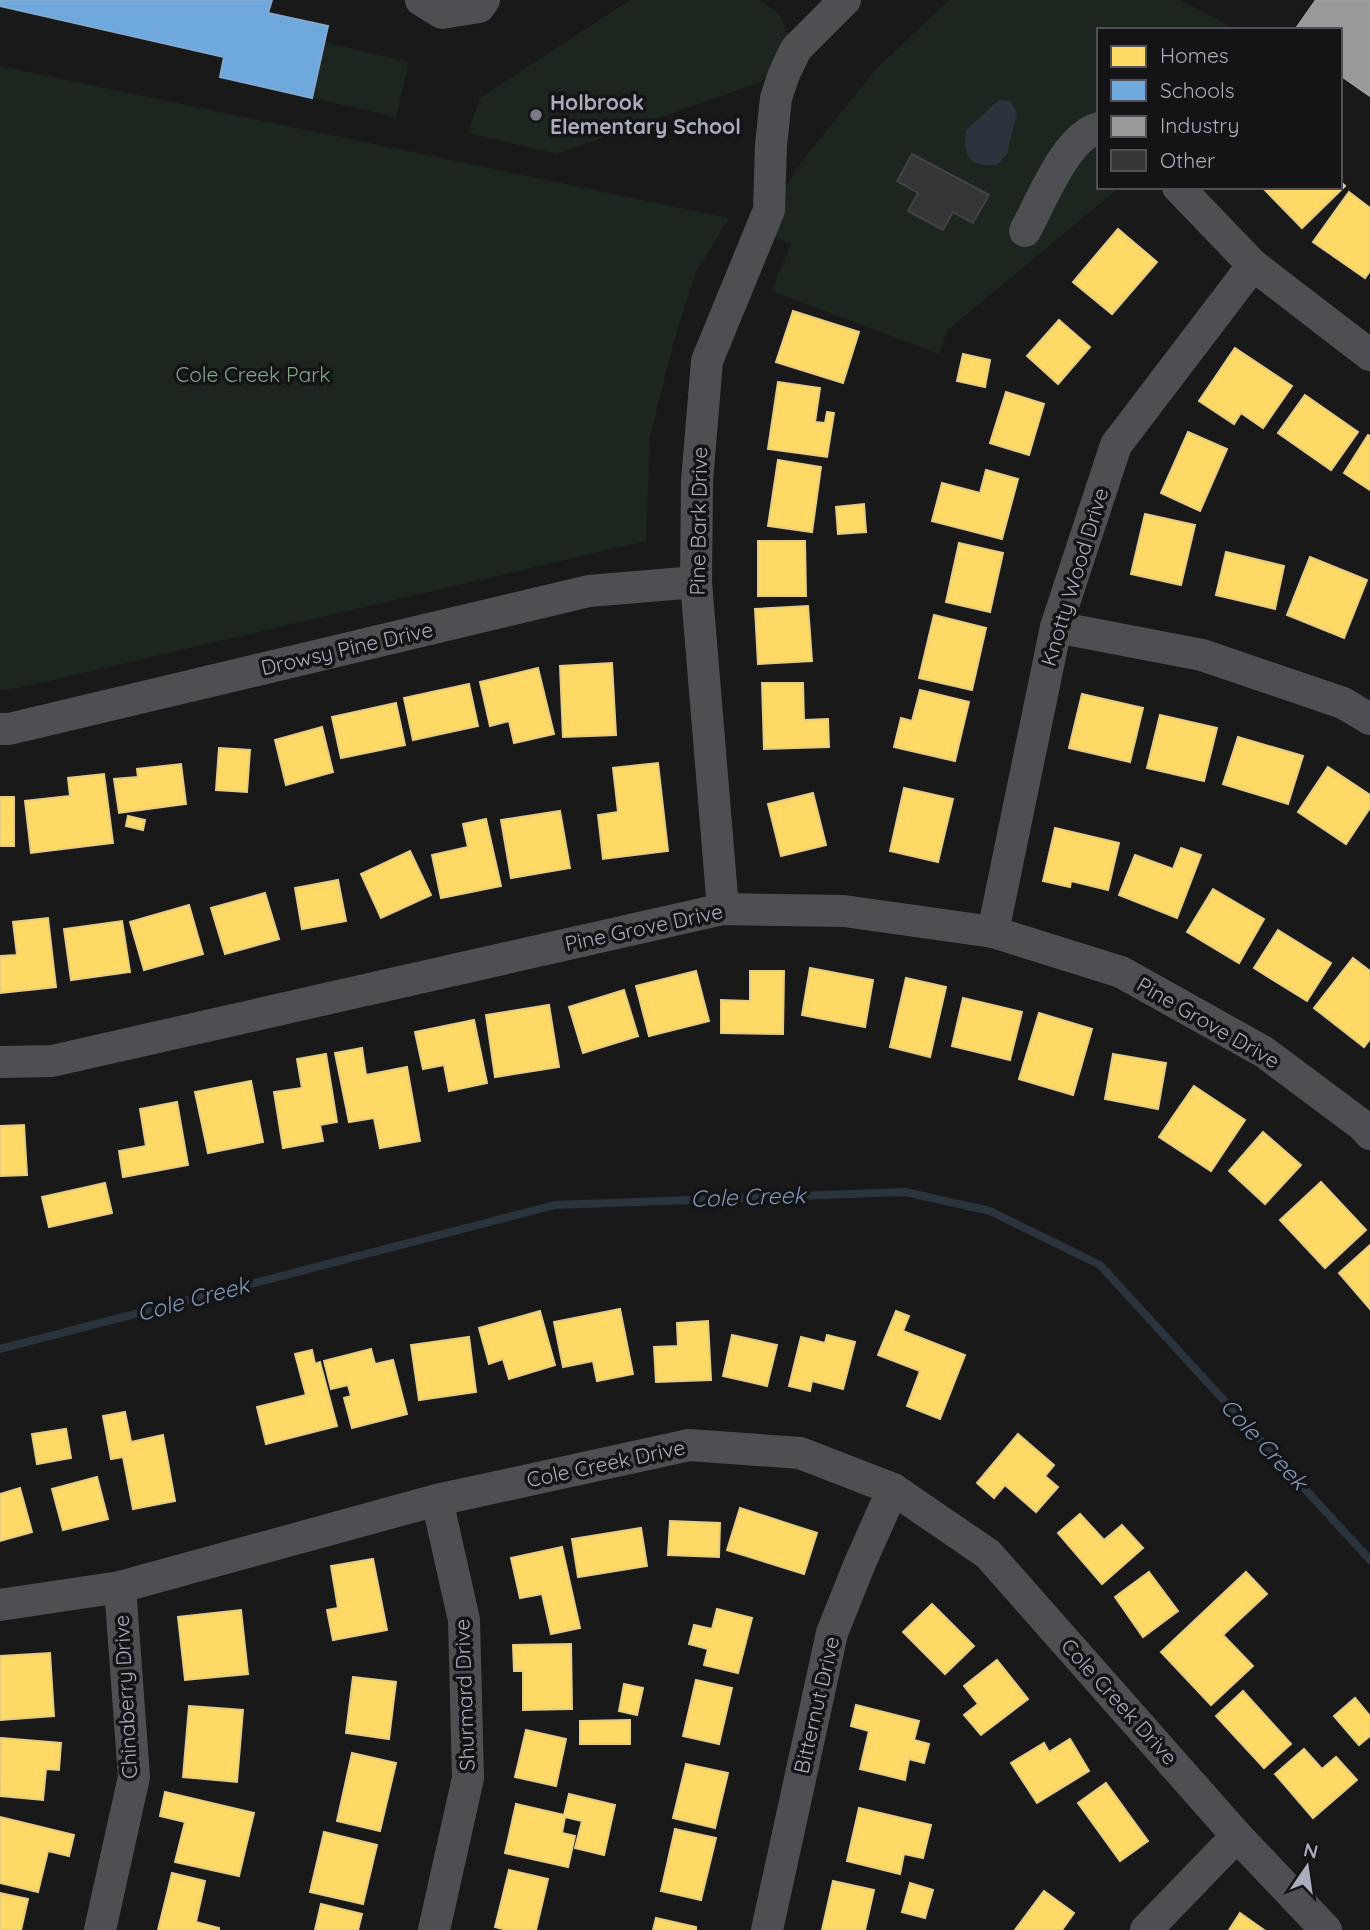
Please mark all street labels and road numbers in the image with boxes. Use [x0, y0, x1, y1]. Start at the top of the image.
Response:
street label: Pine Bark Drive [684, 446, 712, 596]
street label: Knotty Wood Drive [1035, 484, 1114, 669]
street label: Drowsy Pine Drive [258, 616, 435, 680]
street label: Pine Grove Drive [562, 898, 725, 956]
street label: Pine Grove Drive [1132, 971, 1285, 1074]
street label: Cole Creek Drive [524, 1434, 687, 1492]
street label: Chinaberry Drive [108, 1614, 142, 1780]
street label: Shurmard Drive [448, 1618, 480, 1772]
street label: Cole Creek Drive [1056, 1633, 1183, 1770]
street label: Bitternut Drive [788, 1634, 844, 1776]

